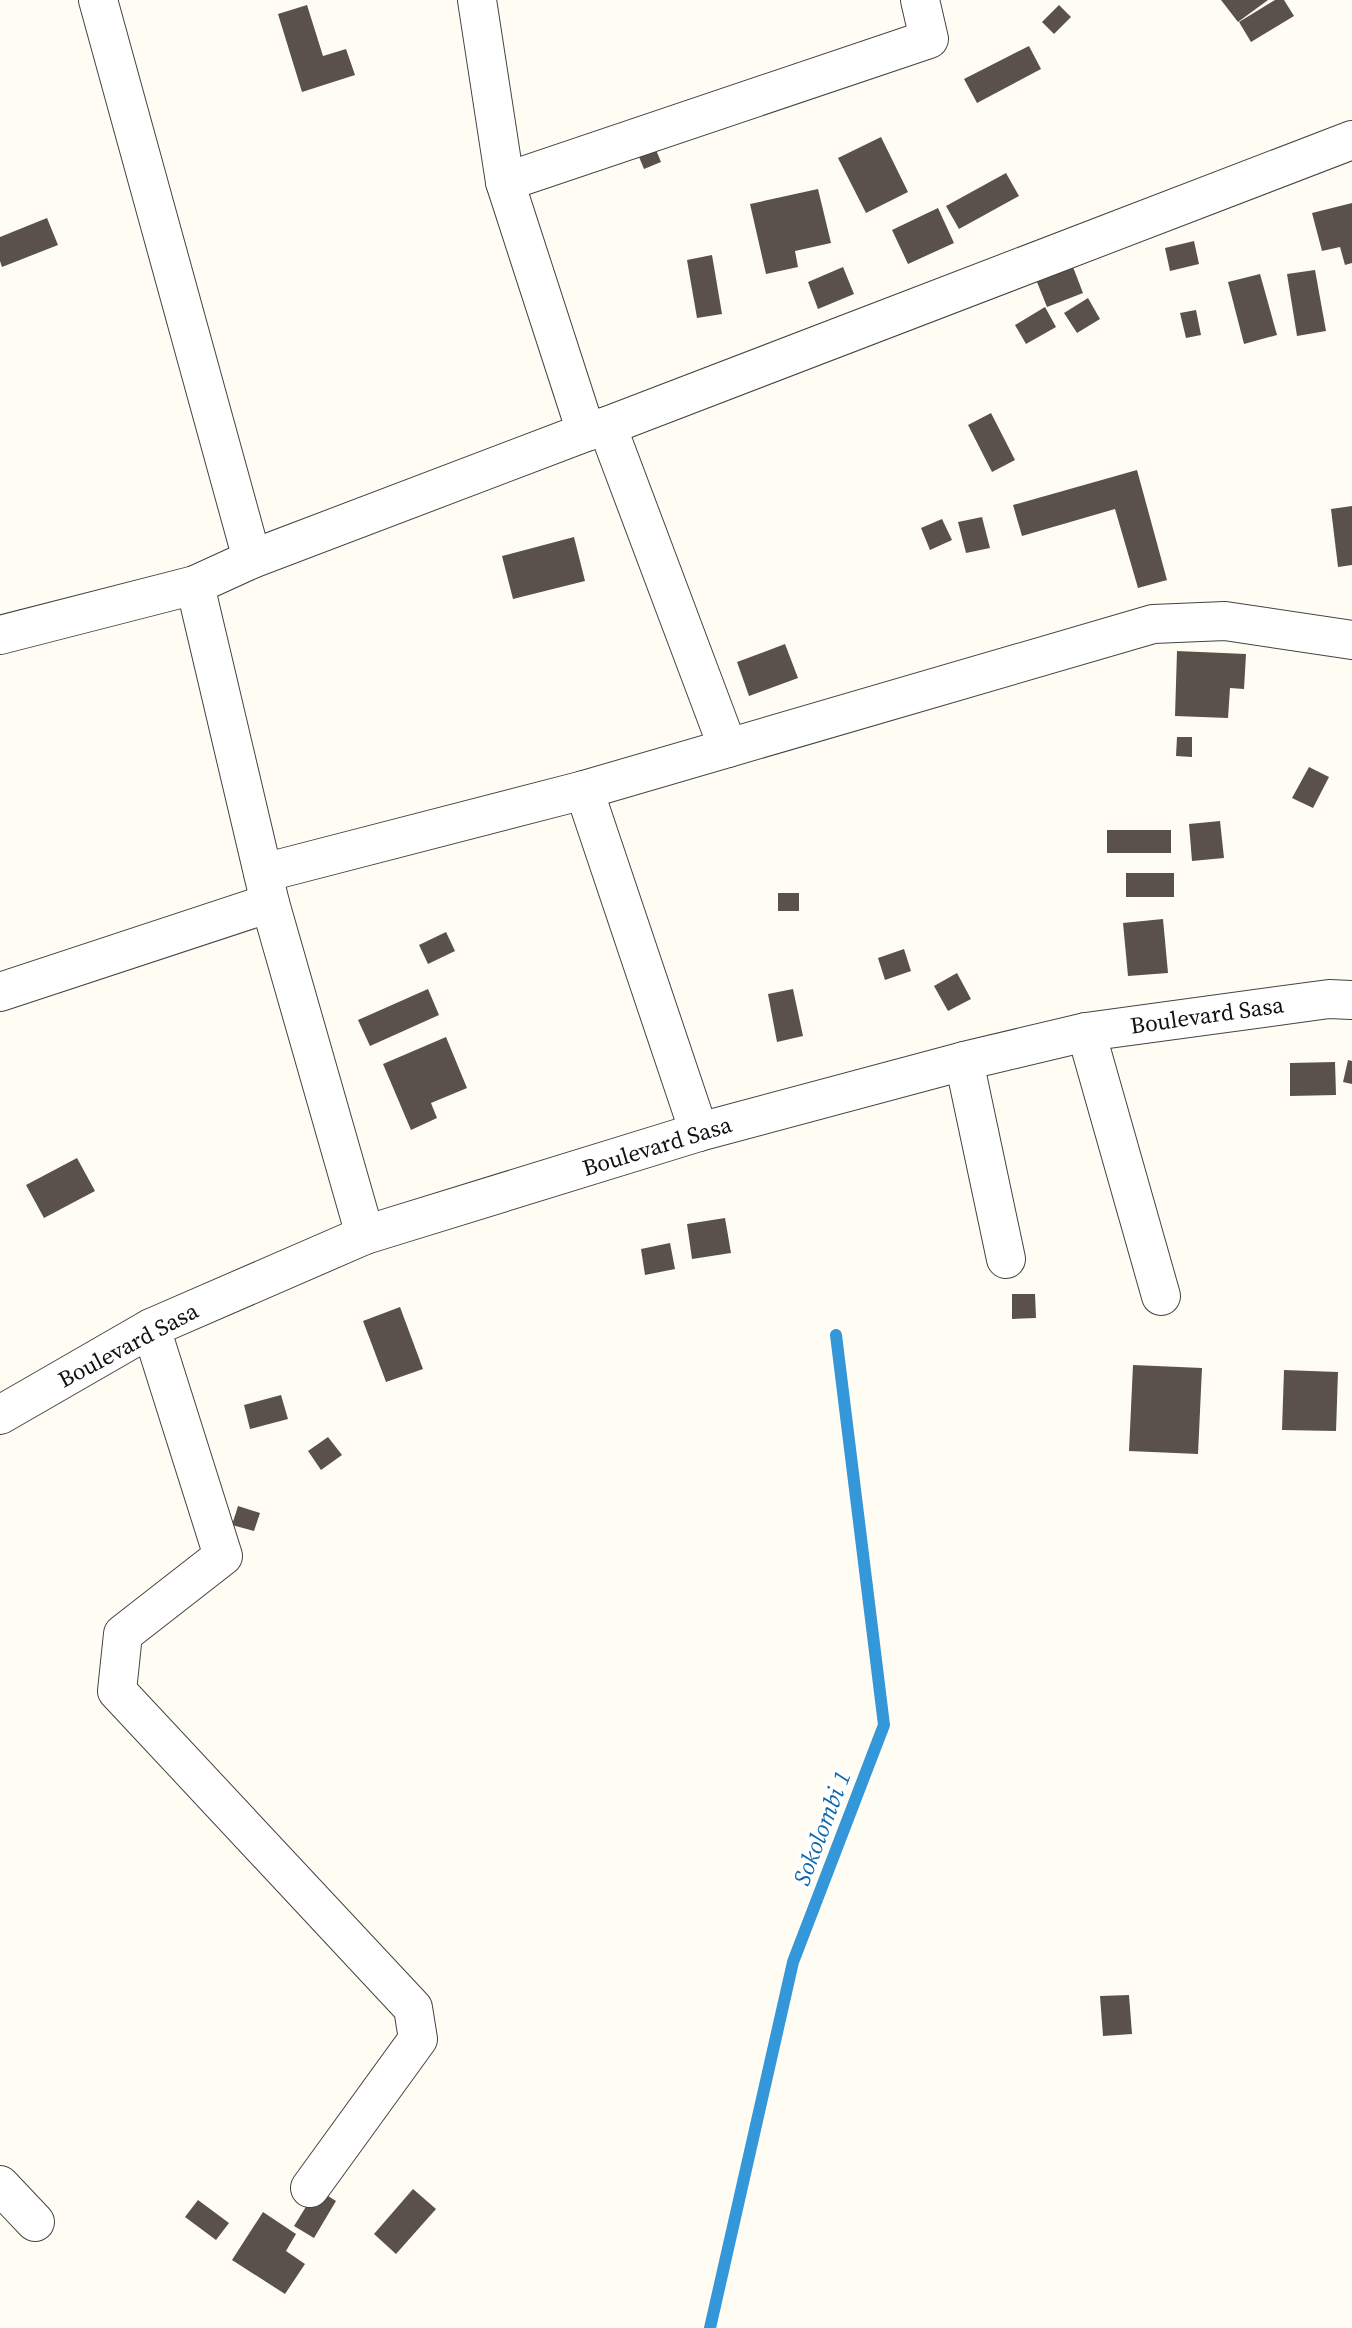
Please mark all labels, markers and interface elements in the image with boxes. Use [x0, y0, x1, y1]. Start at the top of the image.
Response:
street label: Boulevard Sasa [1128, 988, 1286, 1042]
street label: Boulevard Sasa [578, 1108, 736, 1184]
street label: Boulevard Sasa [52, 1294, 204, 1395]
water label: Sokolombi 1 [785, 1766, 859, 1890]

